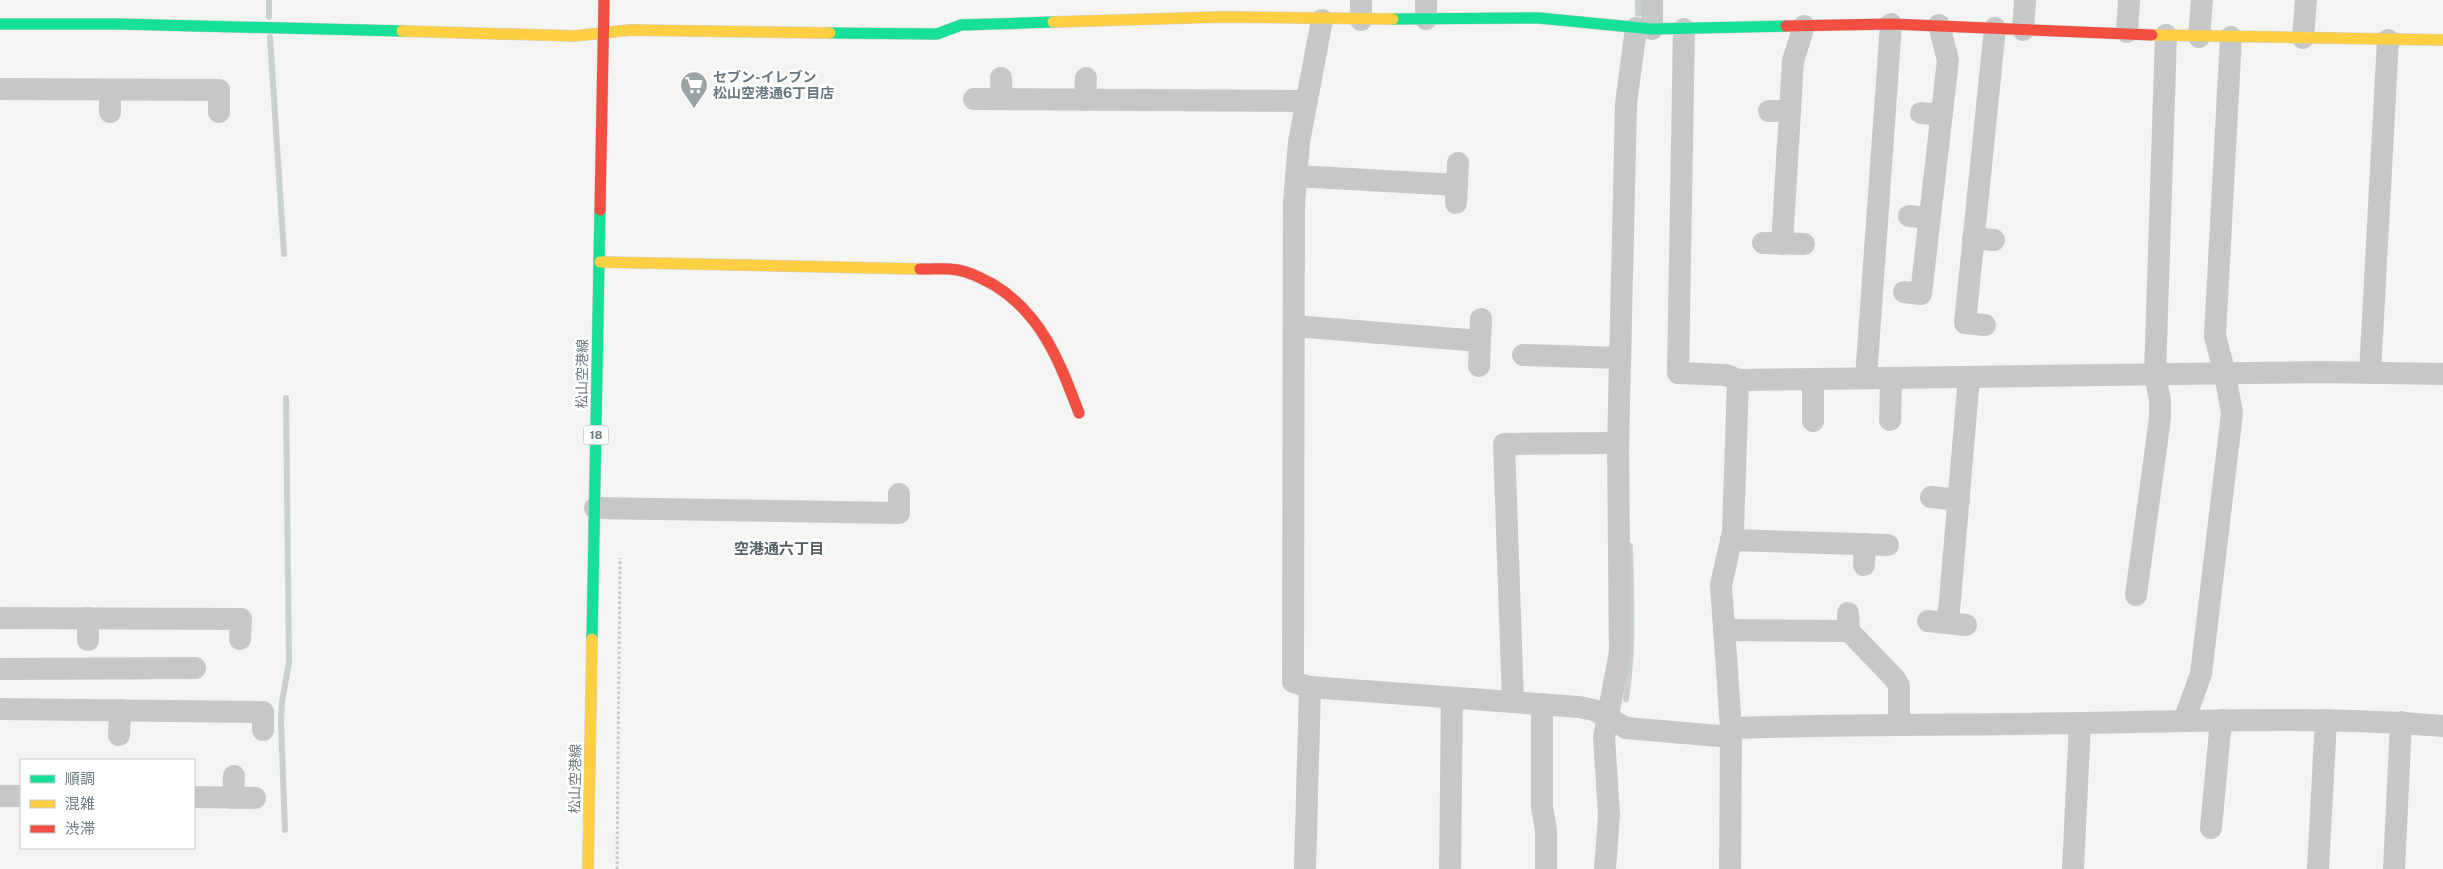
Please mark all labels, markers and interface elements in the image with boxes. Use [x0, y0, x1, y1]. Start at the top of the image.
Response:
place label: セブン-イレブン 松山空港通6丁目店 [713, 69, 834, 101]
supermarket icon: セブン-イレブン 松山空港通6丁目店 [679, 70, 709, 109]
street label: 松山空港線 [573, 339, 591, 409]
road number: 18 [584, 426, 608, 444]
district label: 空港通六丁目 [734, 540, 824, 557]
street label: 松山空港線 [566, 744, 584, 814]
legend [20, 759, 195, 849]
text: 順調 [65, 770, 95, 787]
text: 混雑 [65, 795, 95, 812]
text: 渋滞 [65, 820, 95, 837]

